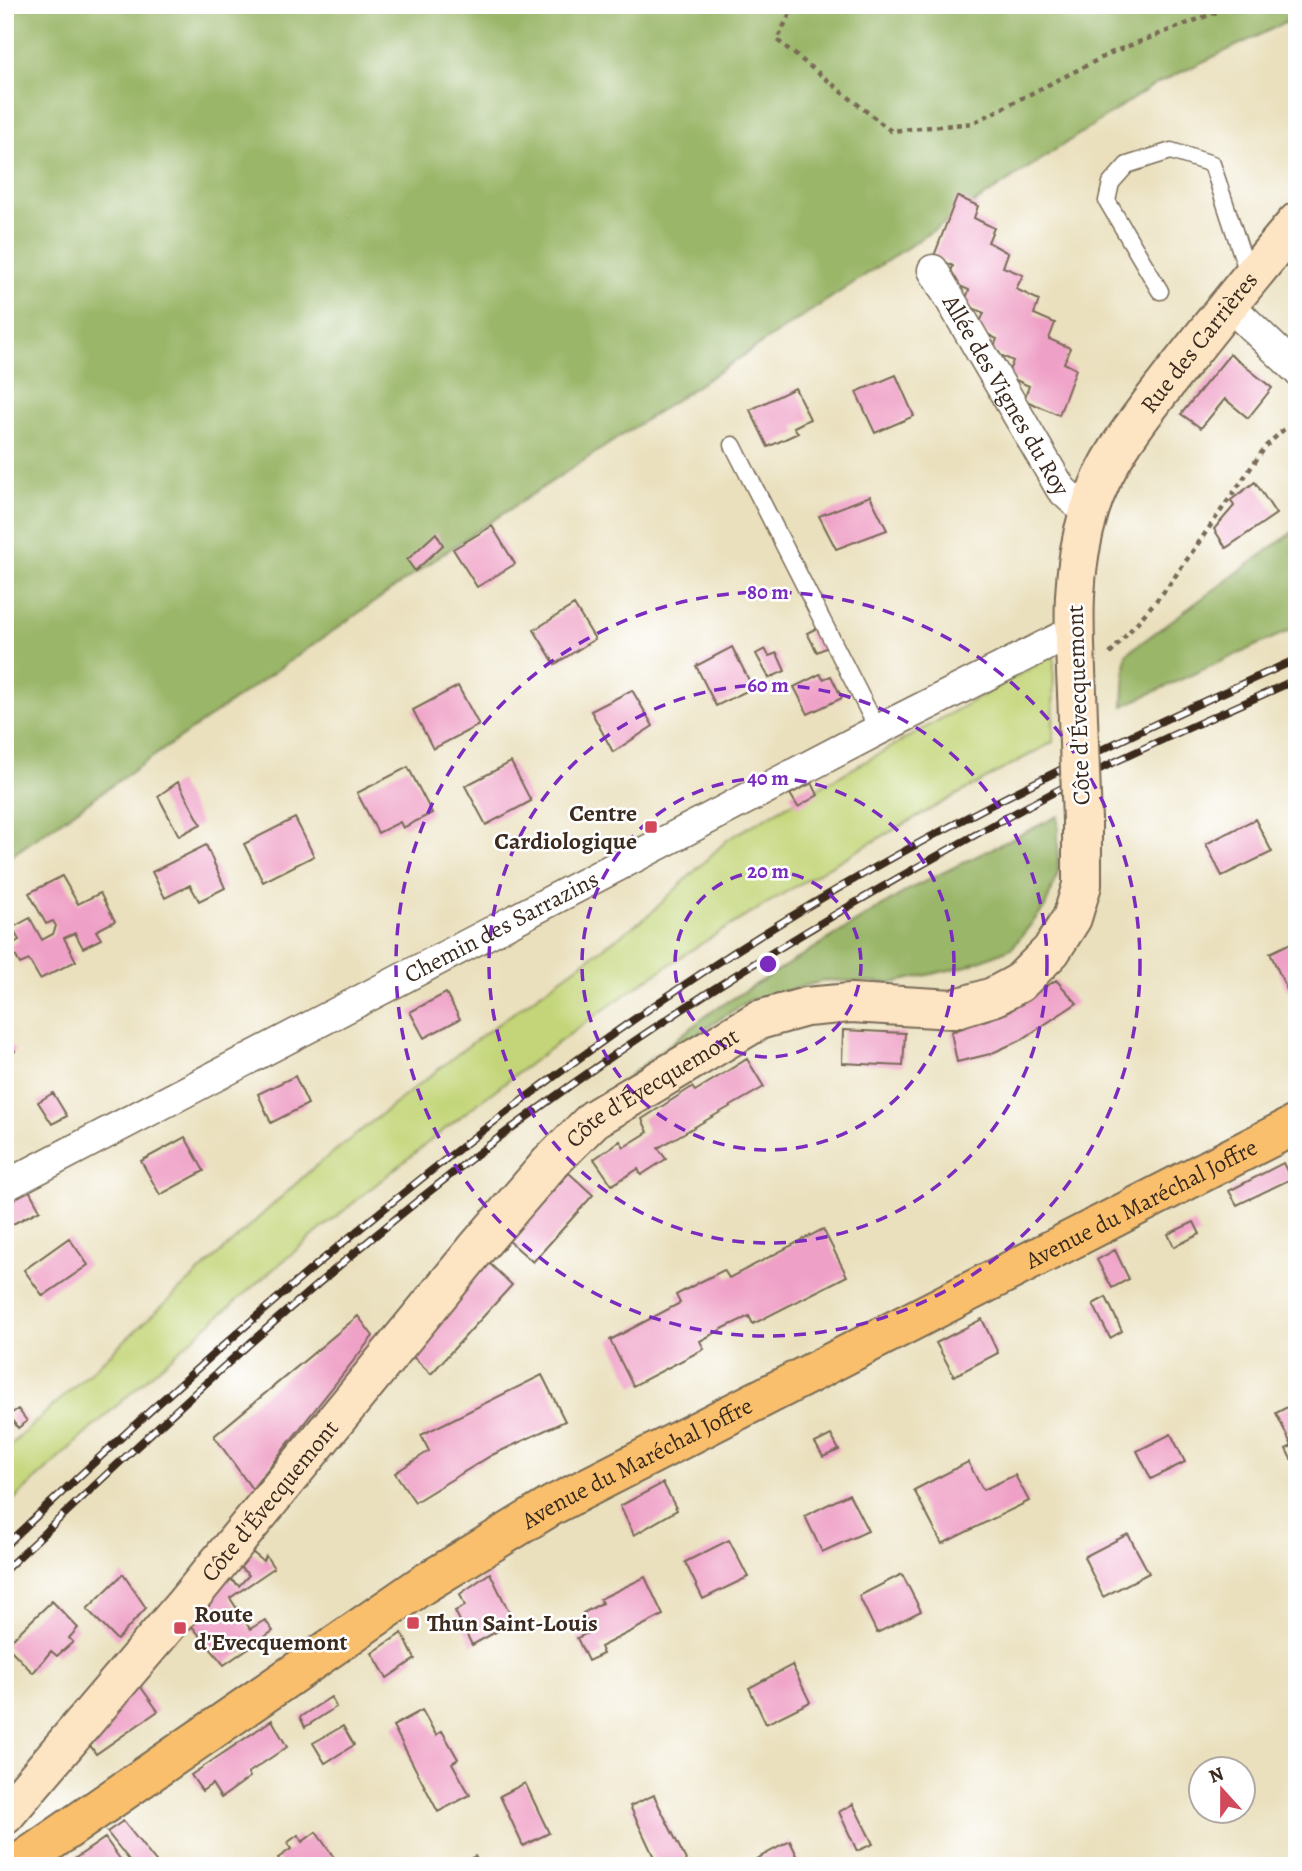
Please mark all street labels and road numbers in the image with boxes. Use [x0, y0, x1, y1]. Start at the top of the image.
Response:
street label: Rue des Carrières [1133, 265, 1265, 420]
street label: Allée des Vignes du Roy [934, 288, 1077, 502]
street label: Côte d'Évecquemont [1059, 604, 1097, 806]
street label: Chemin des Sarrazins [399, 863, 604, 991]
street label: Côte d'Évecquemont [558, 1020, 745, 1155]
street label: Avenue du Maréchal Joffre [1019, 1131, 1263, 1277]
street label: Avenue du Maréchal Joffre [515, 1390, 758, 1537]
street label: Côte d'Évecquemont [194, 1413, 346, 1588]

